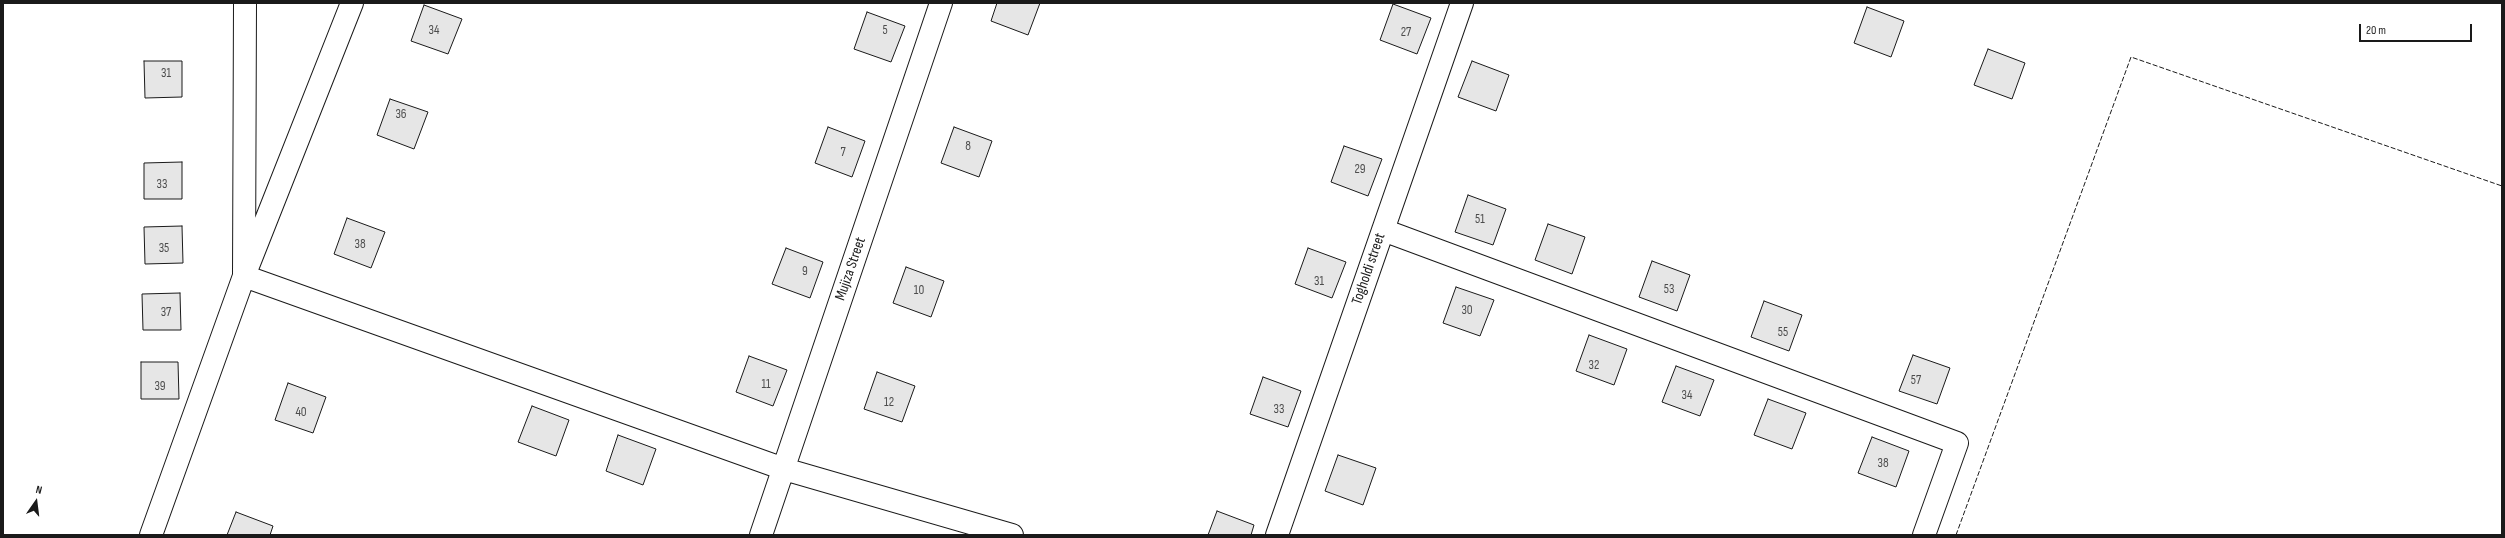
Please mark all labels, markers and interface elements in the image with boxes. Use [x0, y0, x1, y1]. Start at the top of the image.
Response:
scale bar [2361, 16, 2474, 42]
house number: 34 [429, 23, 439, 39]
house number: 5 [882, 23, 888, 39]
text: 20 m [2366, 23, 2386, 38]
house number: 27 [1401, 25, 1411, 41]
house number: 31 [161, 66, 171, 82]
house number: 36 [395, 107, 407, 123]
house number: 8 [965, 139, 971, 155]
house number: 7 [840, 145, 846, 161]
house number: 29 [1354, 162, 1366, 178]
house number: 33 [157, 177, 167, 193]
house number: 51 [1475, 212, 1485, 228]
street label: Togholdi street [1348, 231, 1390, 307]
street label: Mujiza Street [832, 235, 870, 303]
house number: 38 [354, 237, 366, 253]
house number: 35 [159, 241, 169, 257]
house number: 9 [802, 264, 808, 280]
house number: 31 [1314, 274, 1324, 290]
house number: 53 [1664, 282, 1674, 298]
house number: 10 [914, 283, 924, 299]
house number: 30 [1461, 303, 1473, 319]
house number: 37 [161, 305, 171, 321]
house number: 55 [1778, 325, 1788, 341]
house number: 32 [1589, 358, 1599, 374]
house number: 57 [1911, 373, 1921, 389]
house number: 11 [761, 377, 771, 393]
house number: 39 [154, 379, 166, 395]
house number: 34 [1682, 388, 1692, 404]
house number: 12 [884, 395, 894, 411]
house number: 33 [1274, 402, 1284, 418]
house number: 40 [295, 405, 307, 421]
house number: 38 [1877, 456, 1889, 472]
north arrow [16, 482, 56, 522]
text: N [35, 483, 43, 497]

